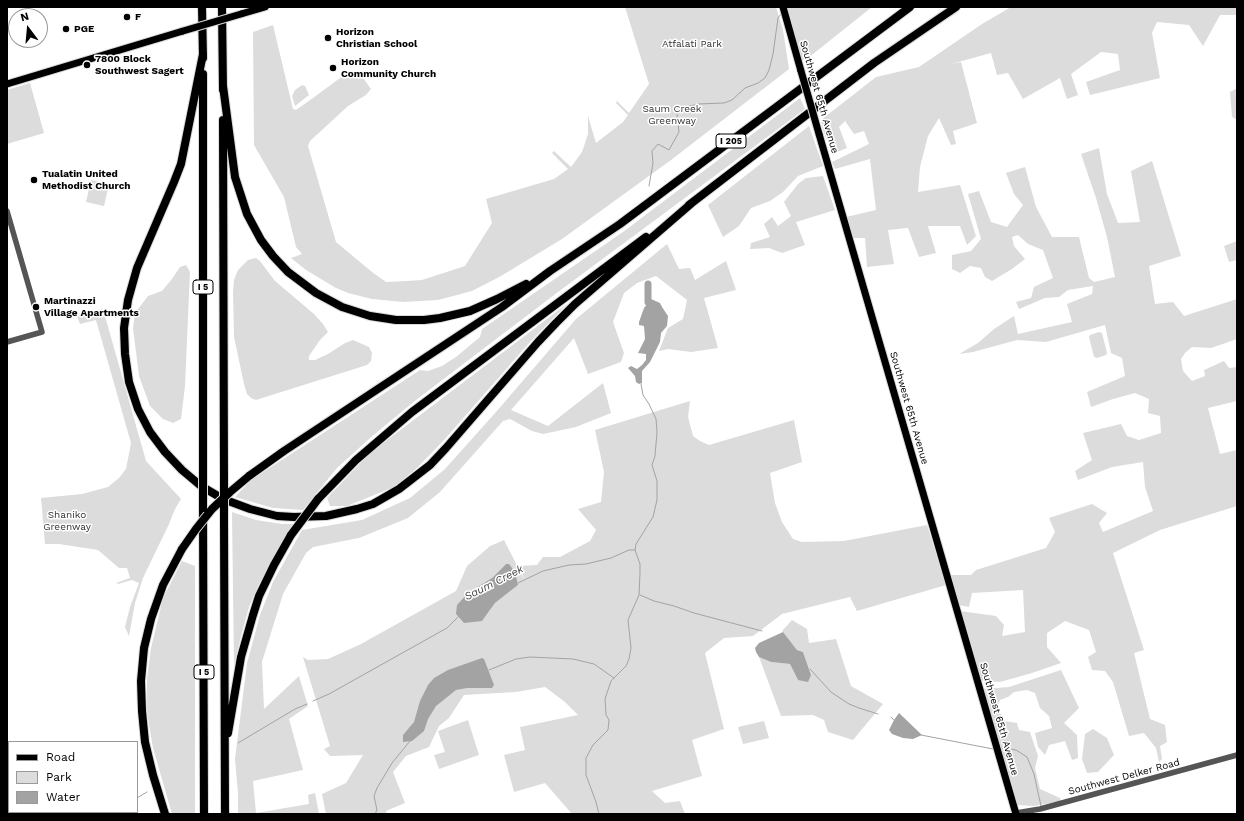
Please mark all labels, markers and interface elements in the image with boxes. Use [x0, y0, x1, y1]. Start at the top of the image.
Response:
north arrow [8, 8, 48, 48]
text: N [19, 10, 31, 24]
place label: F [135, 11, 141, 23]
marker: F [122, 12, 132, 22]
place label: PGE [74, 23, 94, 35]
marker: PGE [61, 24, 71, 34]
place label: Horizon Christian School [336, 26, 417, 50]
marker: Horizon Christian School [323, 33, 333, 43]
park label: Atfalati Park [662, 38, 722, 50]
street label: Southwest 65th Avenue [797, 39, 841, 155]
place label: 7800 Block Southwest Sagert [95, 53, 184, 76]
place label: Horizon Community Church [341, 56, 436, 80]
marker: 7800 Block Southwest Sagert [82, 60, 92, 70]
marker: Horizon Community Church [328, 63, 338, 73]
park label: Saum Creek Greenway [642, 103, 702, 126]
road number: I 205 [716, 134, 746, 148]
place label: Tualatin United Methodist Church [42, 168, 131, 192]
marker: Tualatin United Methodist Church [29, 175, 39, 185]
road number: I 5 [193, 280, 213, 294]
place label: Martinazzi Village Apartments [44, 295, 139, 318]
marker: Martinazzi Village Apartments [31, 302, 41, 312]
street label: Southwest 65th Avenue [887, 350, 931, 466]
park label: Shaniko Greenway [43, 509, 91, 532]
water label: Saum Creek [462, 563, 526, 603]
street label: Southwest 65th Avenue [977, 661, 1021, 777]
road number: I 5 [194, 665, 214, 679]
legend [8, 741, 138, 813]
text: Road [46, 750, 75, 764]
street label: Southwest Delker Road [1067, 756, 1181, 798]
text: Park [46, 770, 72, 784]
text: Water [46, 790, 80, 804]

